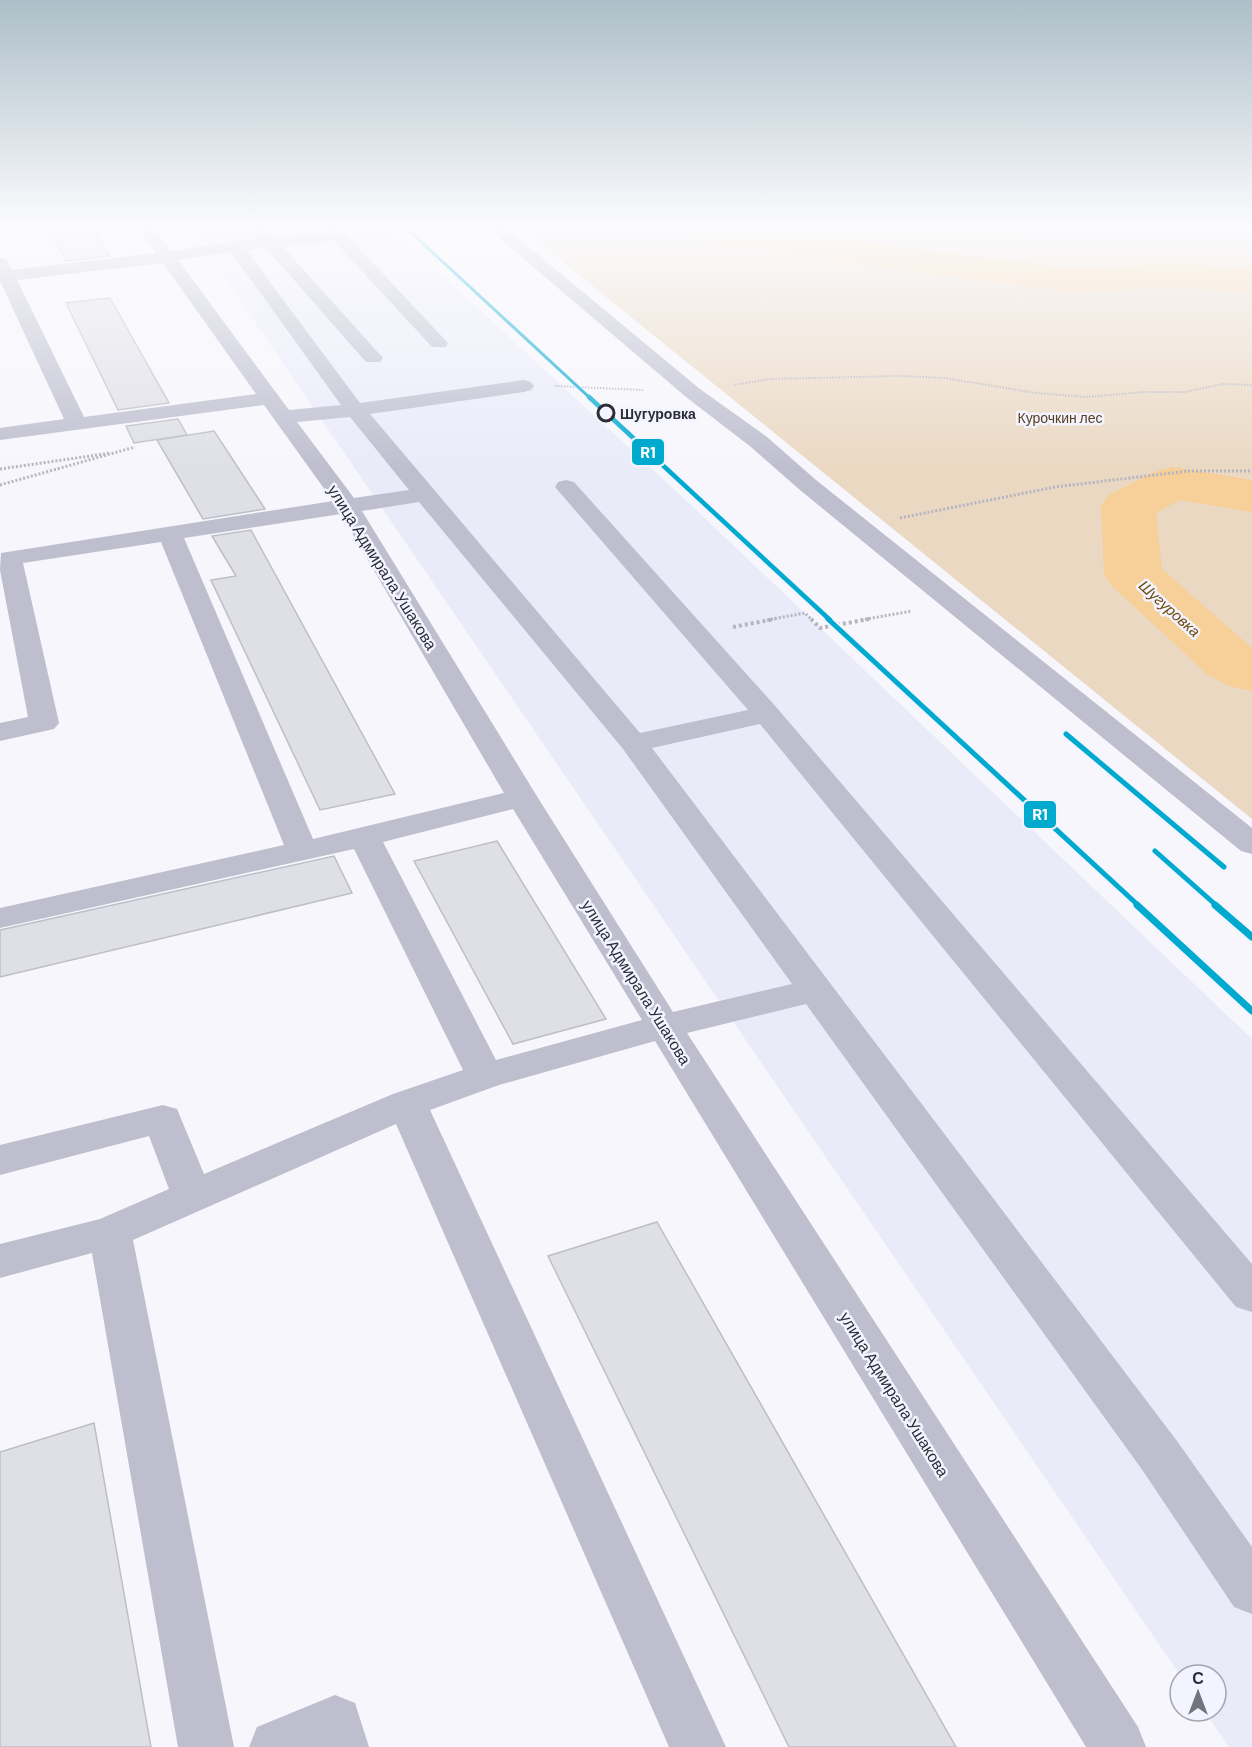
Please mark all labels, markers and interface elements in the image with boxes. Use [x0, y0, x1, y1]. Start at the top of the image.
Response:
marker: Шугуровка [597, 404, 615, 422]
place label: Шугуровка [620, 405, 696, 422]
park label: Курочкин лес [1018, 409, 1103, 426]
line badge: R1 [631, 438, 665, 466]
text: R1 [640, 442, 656, 461]
street label: улица Адмирала Ушакова [324, 481, 442, 653]
water label: Шугуровка [1136, 576, 1204, 640]
line badge: R1 [1023, 800, 1057, 829]
text: R1 [1032, 804, 1048, 823]
street label: улица Адмирала Ушакова [578, 896, 696, 1068]
street label: улица Адмирала Ушакова [836, 1308, 954, 1480]
north arrow [1168, 1663, 1228, 1723]
text: С [1192, 1668, 1204, 1687]

